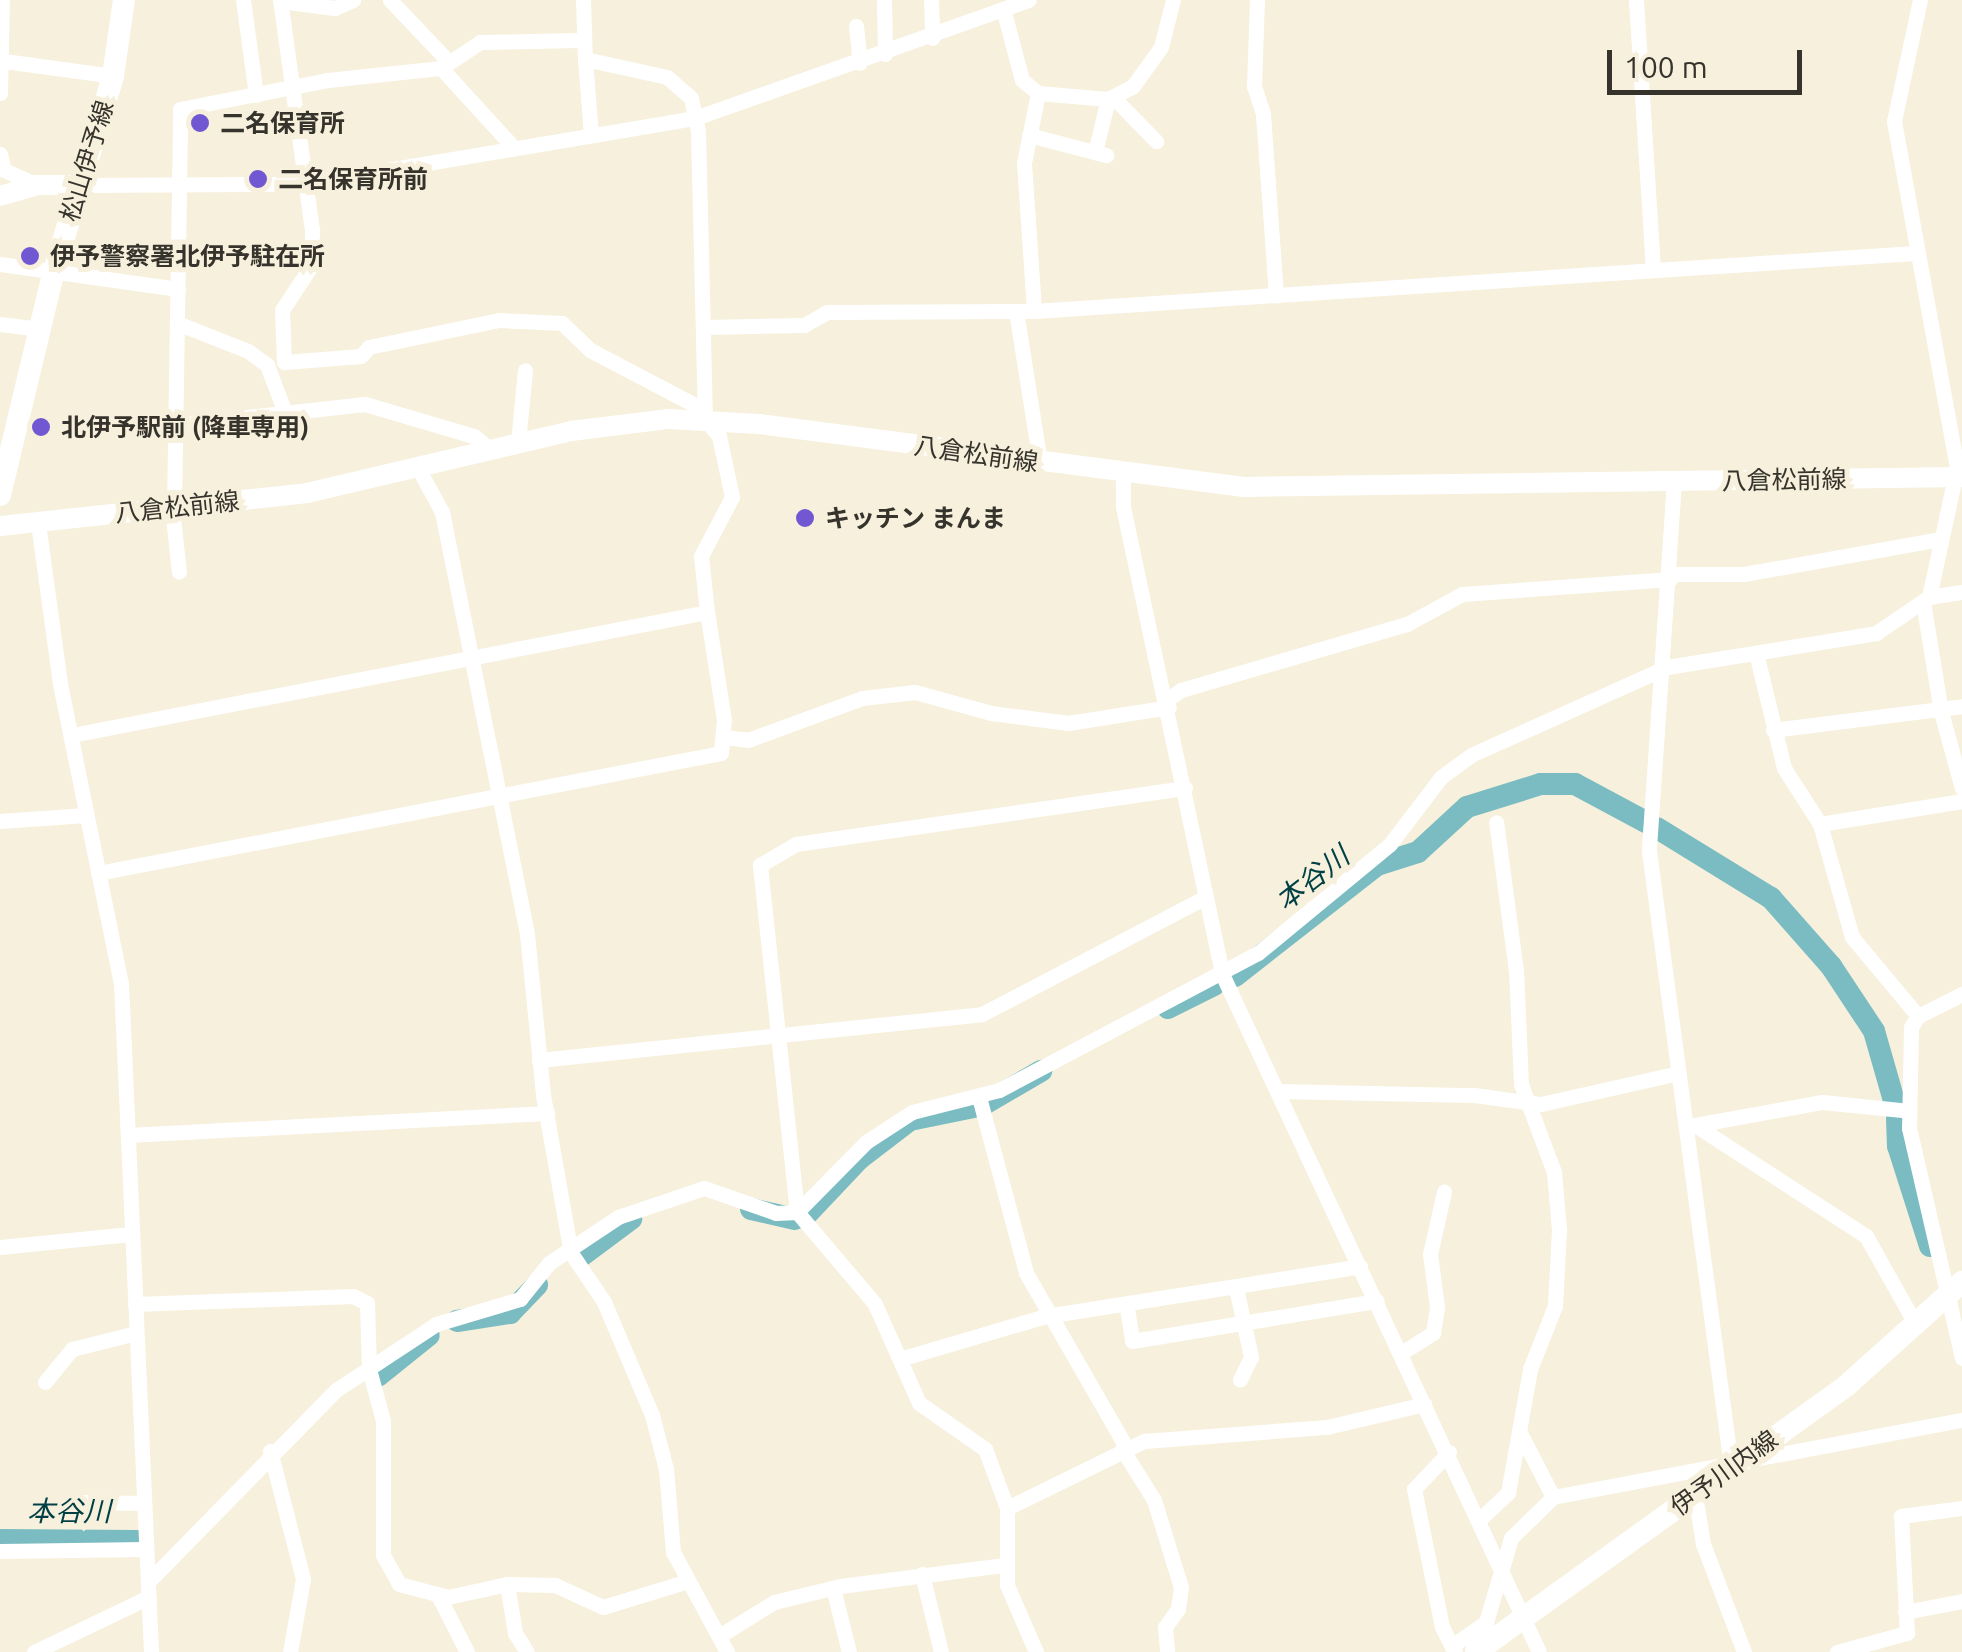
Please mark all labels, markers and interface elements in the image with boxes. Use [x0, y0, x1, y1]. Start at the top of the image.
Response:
scale bar [1612, 30, 1807, 92]
text: 100 m [1624, 50, 1708, 84]
street label: 松山伊予線 [54, 97, 120, 225]
place label: 二名保育所 [220, 108, 345, 138]
marker: 二名保育所 [189, 112, 211, 134]
place label: 二名保育所前 [278, 164, 428, 194]
marker: 二名保育所前 [247, 168, 269, 190]
place label: 伊予警察署北伊予駐在所 [50, 241, 325, 271]
marker: 伊予警察署北伊予駐在所 [19, 245, 41, 267]
place label: 北伊予駅前 (降車専用) [61, 412, 309, 442]
marker: 北伊予駅前 (降車専用) [30, 416, 52, 438]
street label: 八倉松前線 [912, 430, 1040, 478]
street label: 八倉松前線 [1721, 464, 1847, 496]
street label: 八倉松前線 [113, 486, 241, 528]
place label: キッチン まんま [825, 503, 1006, 533]
marker: キッチン まんま [794, 507, 816, 529]
water label: 本谷川 [1269, 839, 1355, 917]
street label: 伊予川内線 [1665, 1424, 1783, 1522]
water label: 本谷川 [27, 1494, 111, 1528]

